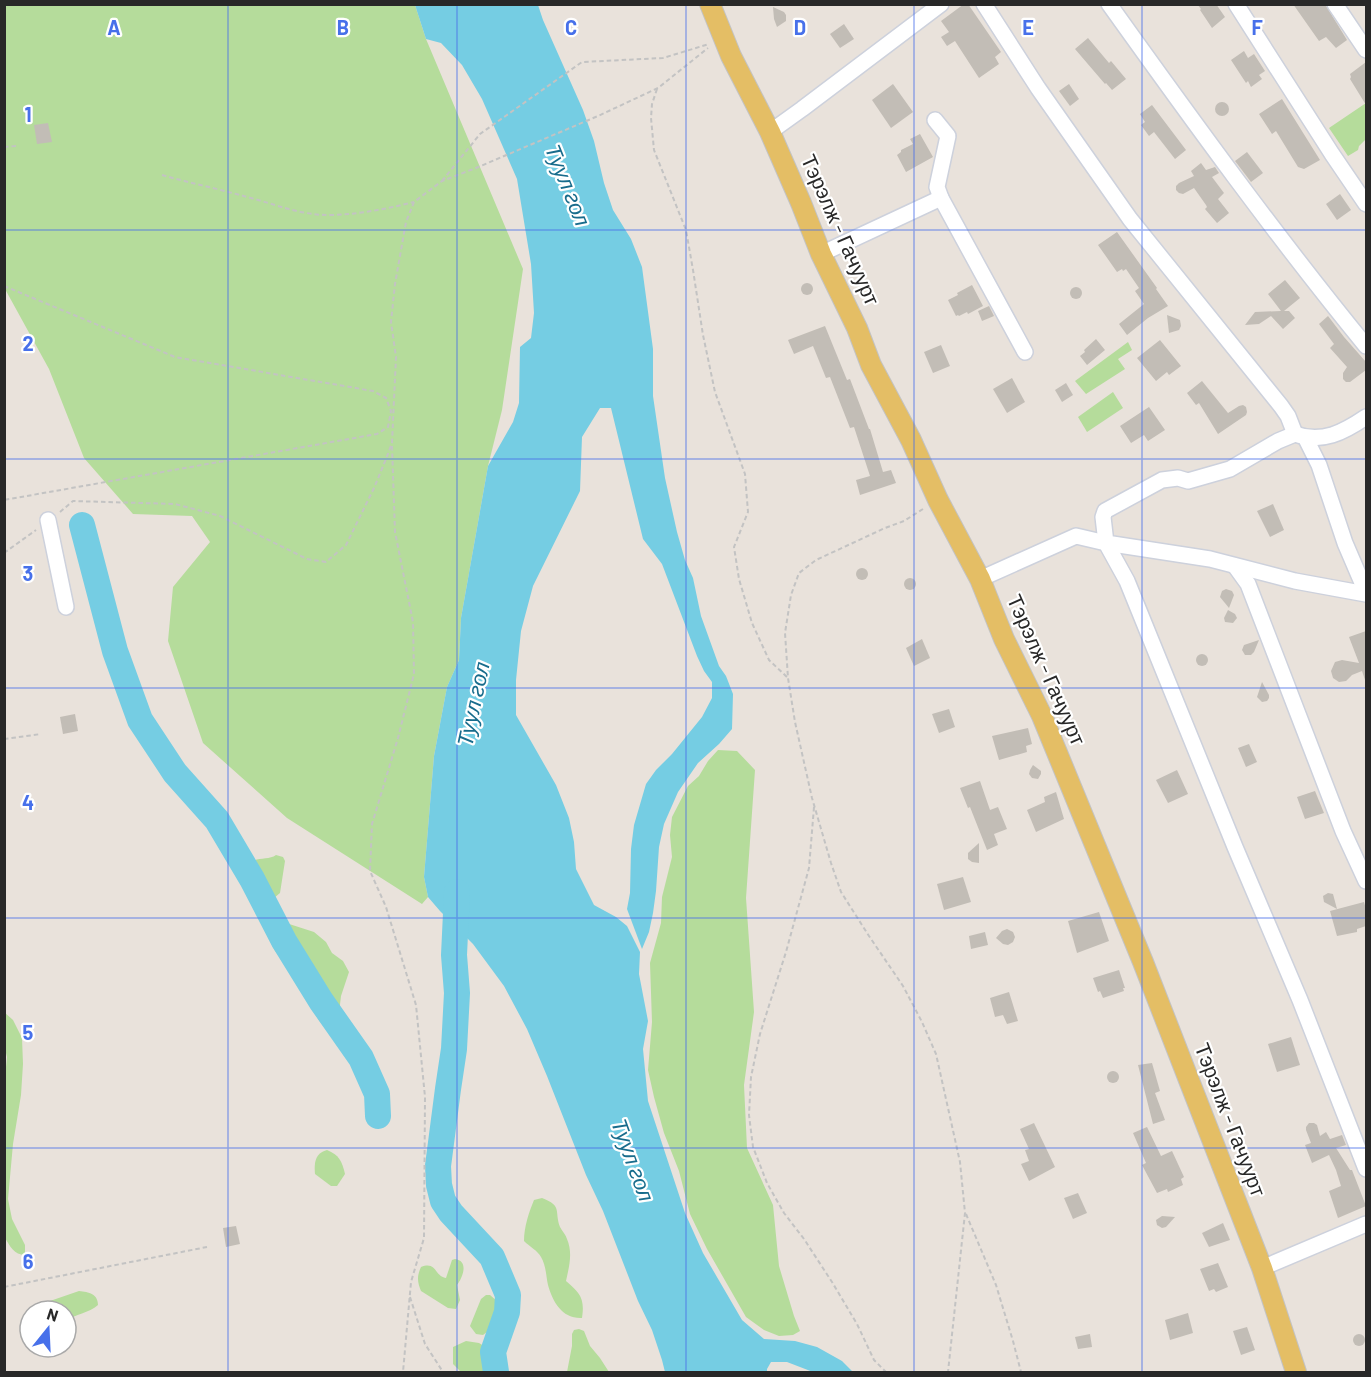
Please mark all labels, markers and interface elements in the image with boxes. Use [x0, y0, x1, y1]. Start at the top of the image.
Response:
text: A [107, 15, 121, 39]
text: B [337, 15, 349, 39]
text: C [565, 15, 577, 39]
text: D [794, 15, 806, 39]
text: E [1022, 15, 1034, 39]
text: F [1251, 15, 1263, 39]
text: 1 [24, 102, 32, 126]
water label: Туул гол [540, 140, 597, 230]
street label: Тэрэлж - Гачуурт [797, 150, 886, 309]
text: 2 [22, 331, 34, 355]
text: 3 [23, 561, 33, 585]
street label: Тэрэлж - Гачуурт [1003, 590, 1092, 749]
water label: Туул гол [450, 659, 495, 749]
text: 4 [22, 790, 34, 814]
text: 5 [23, 1020, 34, 1044]
street label: Тэрэлж - Гачуурт [1191, 1039, 1272, 1200]
water label: Туул гол [606, 1115, 661, 1205]
text: 6 [23, 1249, 34, 1273]
north arrow [18, 1299, 78, 1359]
text: N [45, 1304, 61, 1325]

